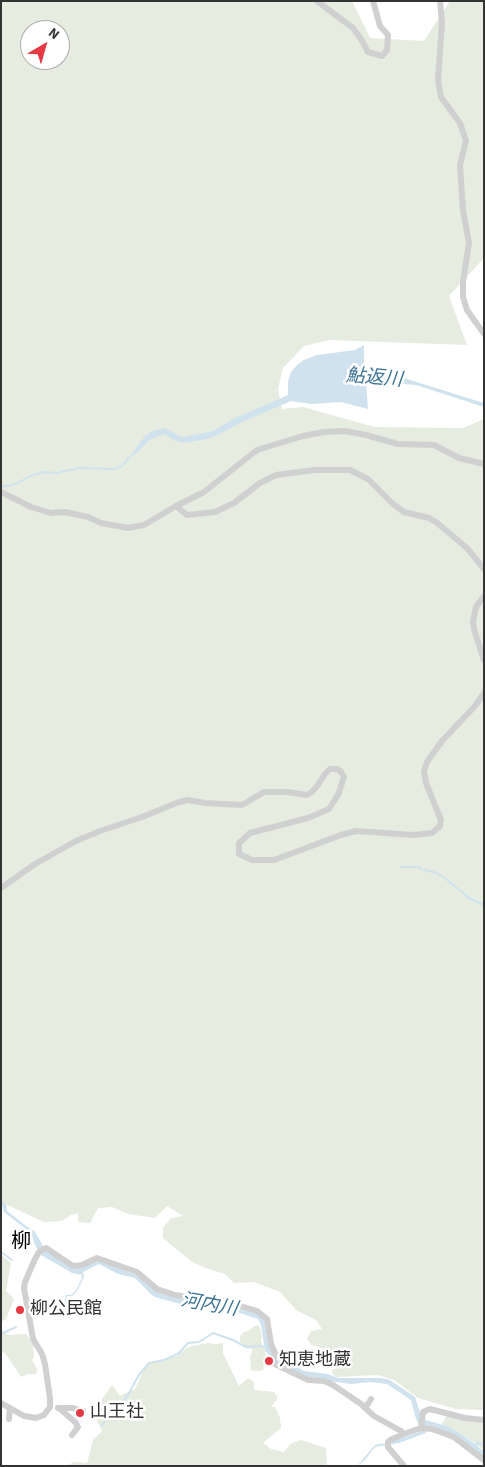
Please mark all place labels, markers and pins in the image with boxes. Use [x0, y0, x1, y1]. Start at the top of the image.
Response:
place label: 柳公民館 [30, 1299, 102, 1321]
marker: 柳公民館 [14, 1304, 26, 1316]
place label: 知恵地蔵 [279, 1350, 351, 1372]
marker: 知恵地蔵 [263, 1355, 275, 1367]
place label: 山王社 [90, 1402, 144, 1424]
marker: 山王社 [74, 1407, 86, 1419]

